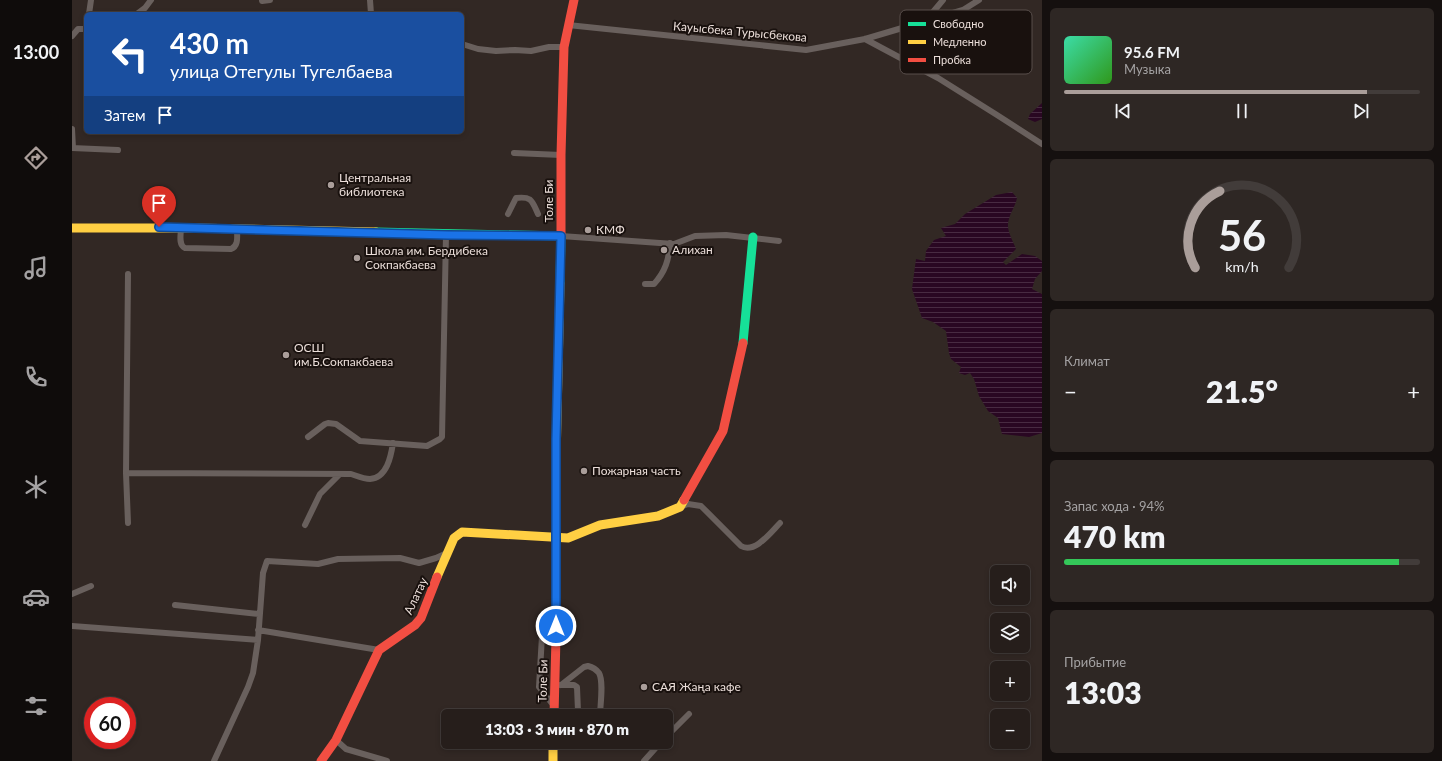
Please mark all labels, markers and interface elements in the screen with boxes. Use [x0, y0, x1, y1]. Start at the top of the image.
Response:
legend [900, 10, 1032, 74]
text: Свободно [933, 17, 984, 30]
street label: Кауысбека Турысбекова [672, 18, 808, 45]
text: 430 m [170, 26, 249, 60]
icon: left [104, 28, 156, 80]
text: Медленно [933, 35, 986, 48]
text: 13:00 [13, 41, 59, 63]
text: 95.6 FM [1124, 43, 1180, 61]
text: Пробка [933, 53, 971, 66]
text: улица Отегулы Тугелбаева [170, 60, 393, 82]
text: Музыка [1124, 61, 1171, 77]
icon: previous [1112, 100, 1134, 122]
icon: pause [1231, 100, 1253, 122]
icon: next [1350, 100, 1372, 122]
icon: arrive [154, 104, 176, 126]
text: Затем [104, 106, 146, 124]
icon: directions [22, 144, 50, 172]
place label: Центральная библиотека [339, 170, 411, 199]
street label: Толе Би [541, 179, 556, 222]
marker: Центральная библиотека [326, 180, 336, 190]
pin [142, 186, 176, 227]
icon: arrive [148, 192, 170, 214]
text: 56 [1218, 210, 1266, 260]
place label: КМФ [596, 222, 625, 237]
marker: КМФ [583, 225, 593, 235]
place label: Алихан [672, 242, 713, 257]
place label: Школа им. Бердибека Сокпакбаева [365, 243, 488, 272]
marker: Алихан [659, 245, 669, 255]
marker: Школа им. Бердибека Сокпакбаева [352, 253, 362, 263]
icon: music [22, 254, 50, 282]
text: km/h [1225, 257, 1259, 274]
place label: ОСШ им.Б.Сокпакбаева [294, 340, 393, 369]
marker: ОСШ им.Б.Сокпакбаева [281, 350, 291, 360]
text: Климат [1064, 353, 1110, 369]
icon: phone [22, 363, 50, 391]
text: 21.5° [1206, 373, 1278, 409]
text: − [1064, 378, 1077, 405]
text: + [1407, 378, 1420, 405]
place label: Пожарная часть [592, 463, 681, 478]
marker: Пожарная часть [579, 466, 589, 476]
icon: climate [22, 473, 50, 501]
text: Запас хода · 94% [1064, 498, 1165, 514]
text: 470 km [1064, 518, 1165, 554]
map controls [990, 565, 1030, 749]
button: sound [990, 565, 1030, 605]
street label: Алатау [400, 574, 431, 617]
icon: car [22, 583, 50, 611]
position arrow [535, 605, 577, 647]
button: layers [990, 613, 1030, 653]
text: Прибытие [1064, 654, 1126, 670]
street label: Толе Би [535, 659, 550, 703]
button: + [990, 661, 1030, 701]
text: 13:03 [1064, 674, 1142, 710]
place label: САЯ Жаңа кафе [652, 679, 741, 694]
marker: САЯ Жаңа кафе [639, 682, 649, 692]
icon: filters [22, 692, 50, 720]
speed limit sign: 60 [84, 697, 136, 749]
button: − [990, 709, 1030, 749]
text: 13:03 · 3 мин · 870 m [485, 720, 629, 738]

